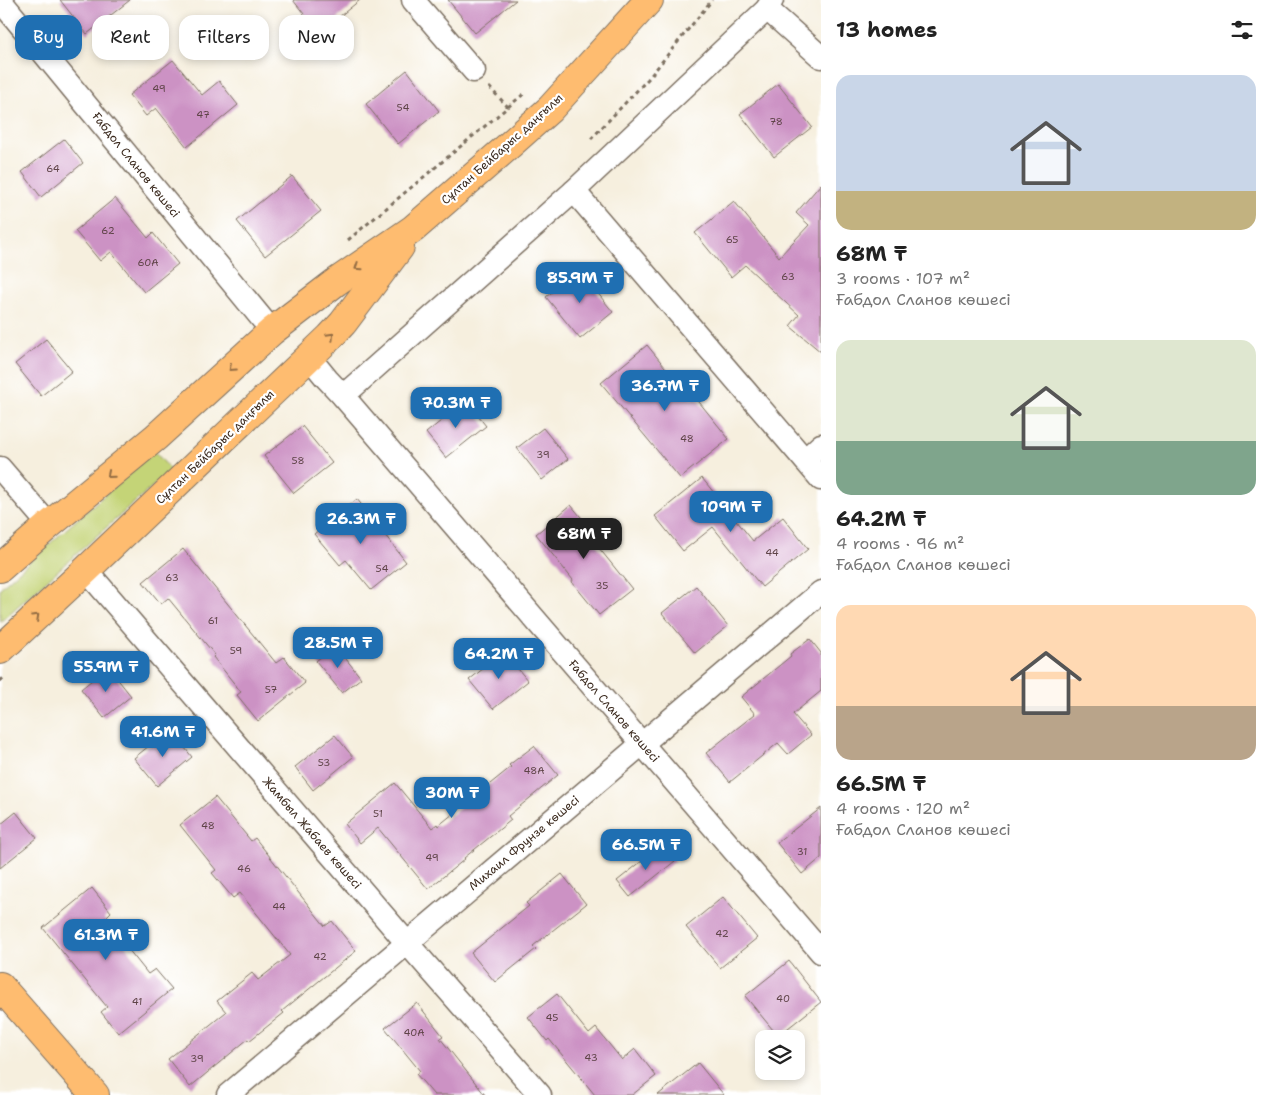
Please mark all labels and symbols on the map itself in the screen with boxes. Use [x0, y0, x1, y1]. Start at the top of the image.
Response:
house number: 49 [152, 82, 166, 95]
street label: Сұлтан Бейбарыс даңғылы [438, 90, 566, 208]
house number: 54 [397, 101, 409, 114]
house number: 47 [196, 108, 210, 121]
street label: Ғабдол Сланов көшесі [89, 109, 183, 221]
house number: 78 [769, 115, 783, 128]
house number: 64 [46, 162, 60, 175]
house number: 62 [101, 224, 115, 237]
house number: 65 [726, 233, 738, 246]
house number: 60А [138, 256, 159, 269]
one-way arrow [355, 260, 364, 270]
pin: 85.9M ₸ [534, 262, 626, 304]
house number: 63 [781, 270, 795, 283]
one-way arrow [325, 332, 334, 341]
one-way arrow [228, 362, 237, 371]
pin: 36.7M ₸ [619, 370, 711, 412]
street label: Сұлтан Бейбарыс даңғылы [152, 386, 278, 508]
pin: 70.3M ₸ [410, 386, 502, 429]
house number: 48 [680, 432, 694, 445]
house number: 39 [536, 448, 550, 461]
house number: 58 [292, 454, 304, 467]
one-way arrow [107, 470, 116, 478]
pin: 109M ₸ [690, 490, 772, 533]
pin: 26.3M ₸ [315, 502, 407, 545]
pin: 68M ₸ [549, 518, 619, 560]
house number: 44 [765, 546, 779, 559]
house number: 54 [376, 562, 388, 575]
house number: 63 [165, 571, 179, 584]
house number: 35 [596, 579, 608, 592]
one-way arrow [30, 614, 39, 623]
house number: 61 [208, 614, 218, 627]
pin: 28.5M ₸ [292, 626, 384, 669]
pin: 64.2M ₸ [453, 638, 545, 680]
house number: 59 [230, 644, 242, 657]
pin: 55.9M ₸ [60, 650, 152, 693]
street label: Ғабдол Сланов көшесі [565, 656, 663, 766]
house number: 57 [265, 683, 277, 696]
pin: 41.6M ₸ [117, 716, 209, 758]
house number: 53 [318, 756, 330, 769]
house number: 48А [523, 764, 545, 777]
street label: Жамбыл Жабаев көшесі [259, 774, 365, 892]
pin: 30M ₸ [417, 776, 487, 819]
street label: Михаил Фрунзе көшесі [465, 792, 583, 894]
house number: 51 [373, 807, 383, 820]
house number: 48 [201, 819, 215, 832]
pin: 66.5M ₸ [600, 828, 692, 871]
house number: 31 [797, 845, 807, 858]
house number: 49 [425, 851, 439, 864]
house number: 46 [237, 862, 251, 875]
house number: 44 [272, 900, 286, 913]
pin: 61.3M ₸ [60, 918, 152, 961]
house number: 42 [715, 927, 729, 940]
house number: 42 [313, 950, 327, 963]
house number: 40 [776, 992, 790, 1005]
house number: 41 [132, 995, 142, 1008]
house number: 45 [546, 1011, 558, 1024]
house number: 40А [403, 1026, 425, 1039]
house number: 43 [584, 1051, 598, 1064]
house number: 39 [190, 1052, 204, 1065]

